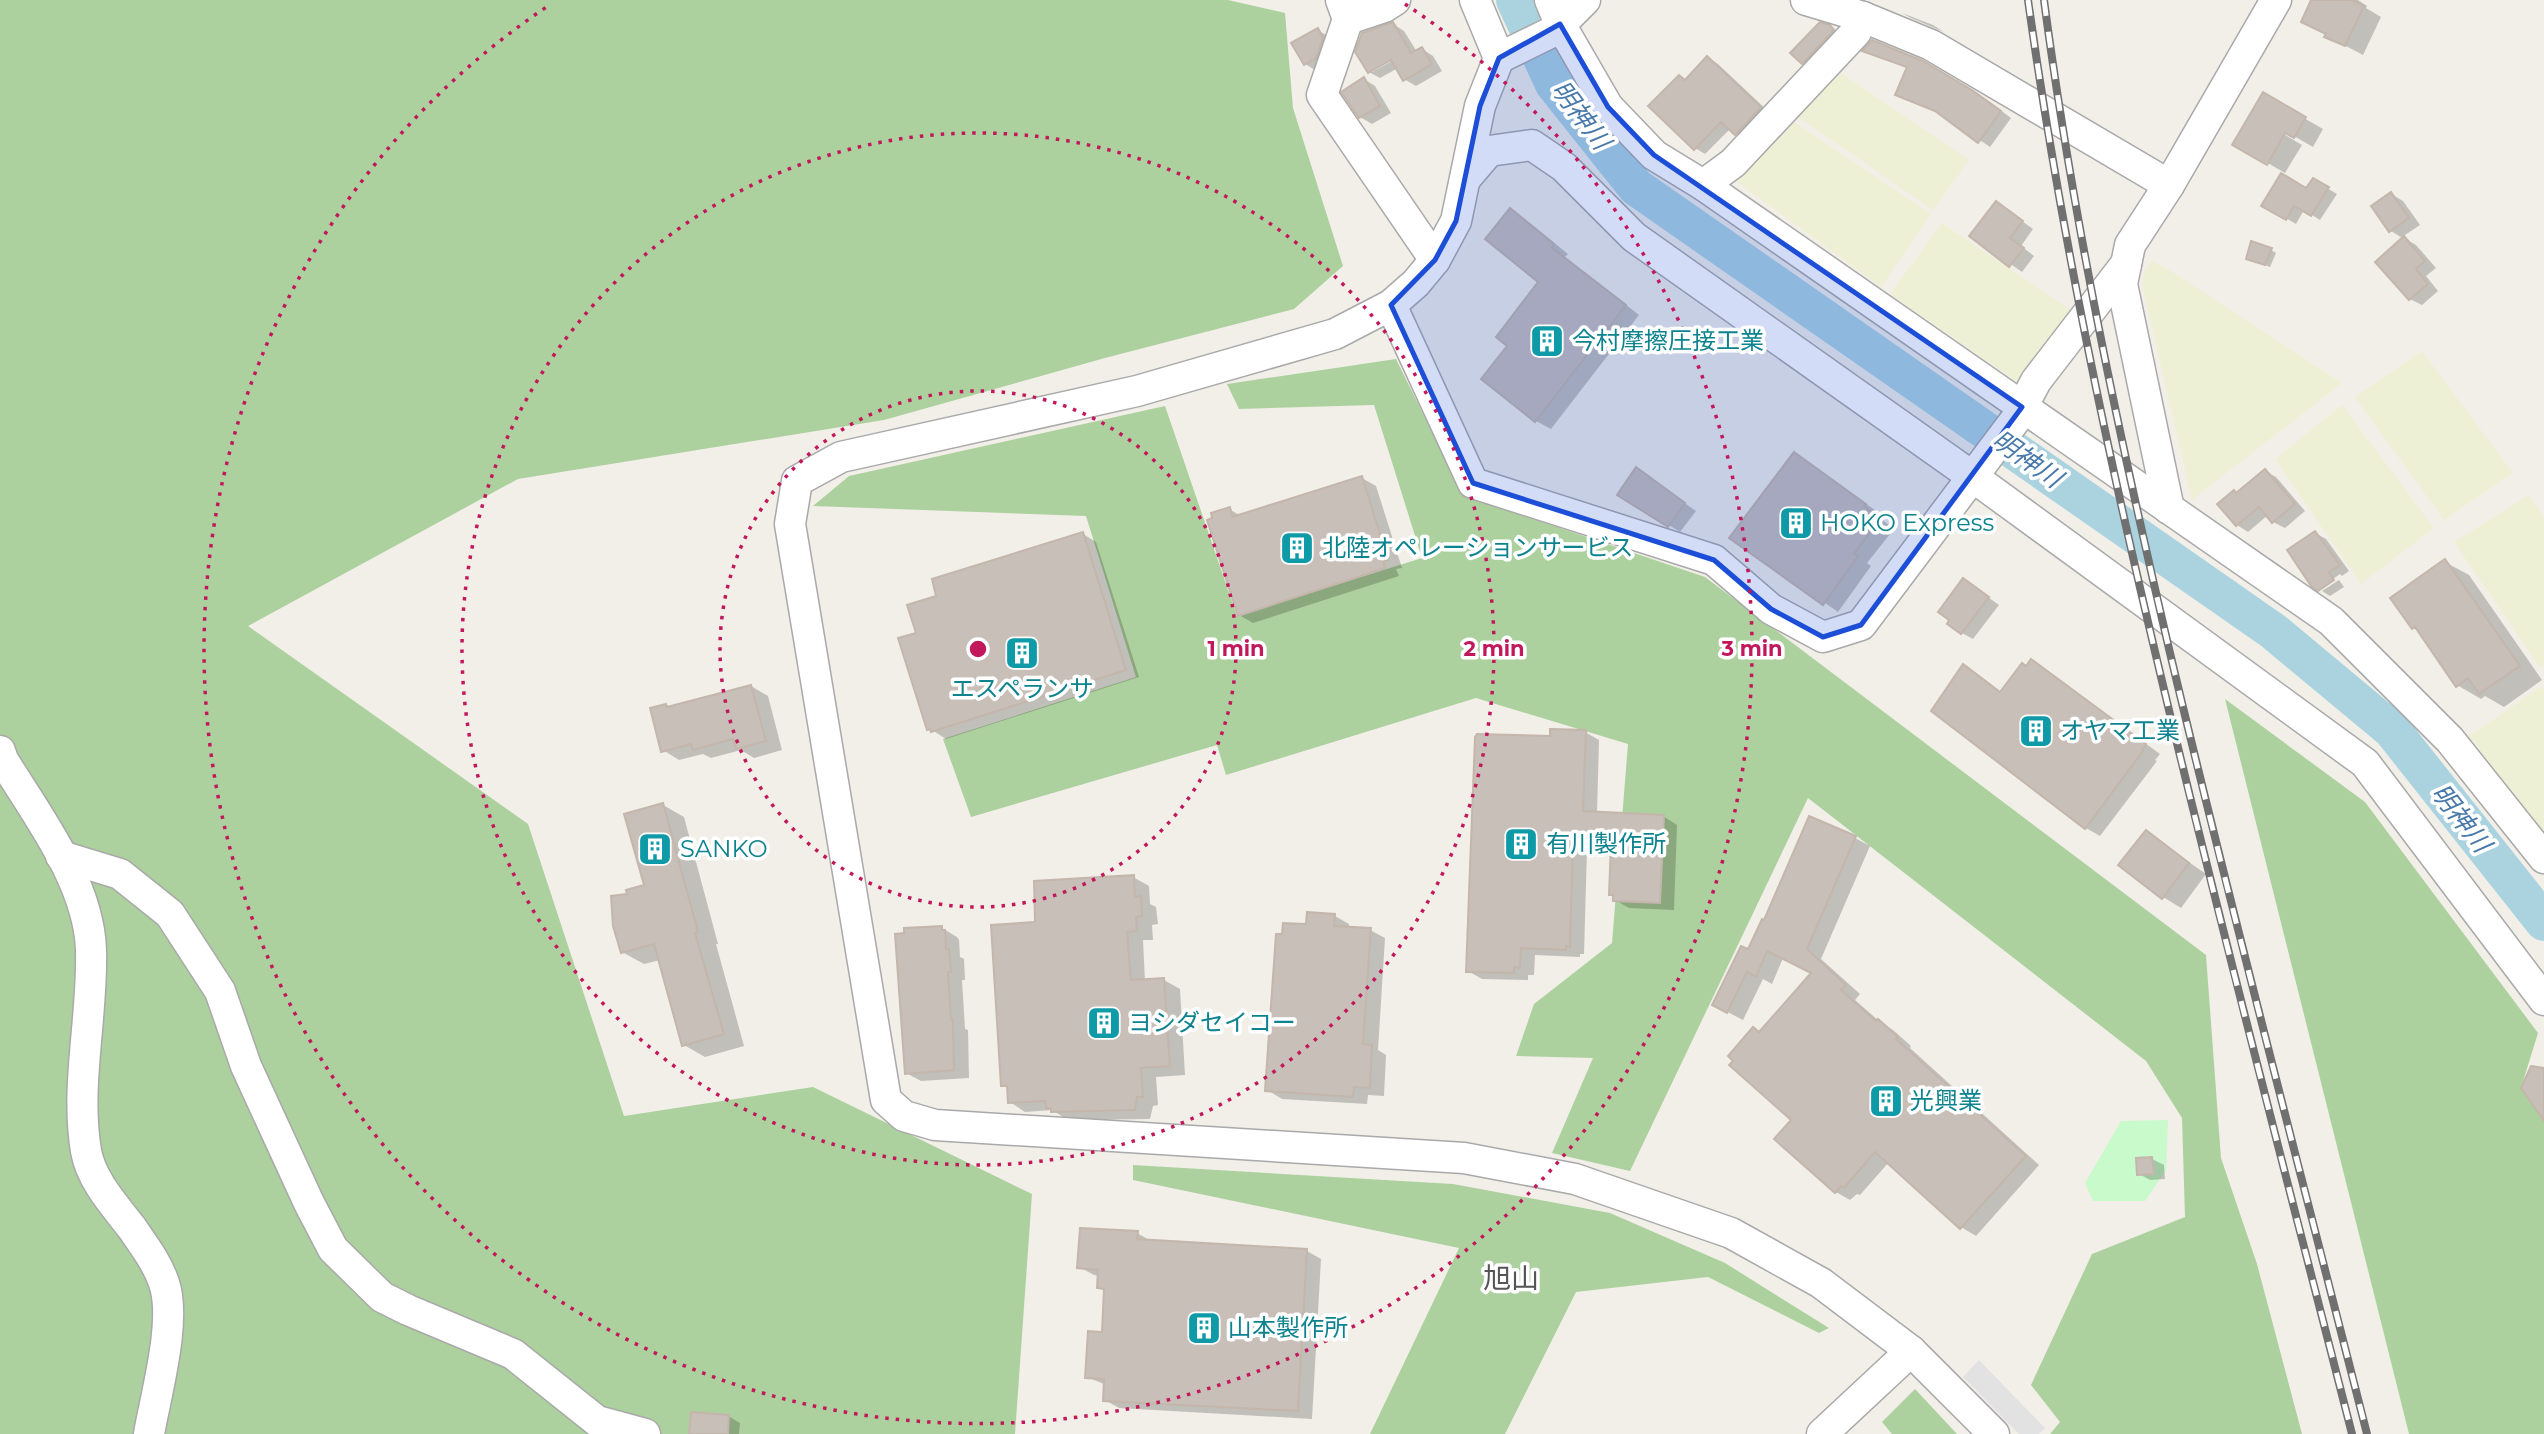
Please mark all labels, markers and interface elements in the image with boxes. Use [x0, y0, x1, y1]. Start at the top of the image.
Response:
water label: 明神川 [1545, 74, 1619, 158]
building icon: 今村摩擦圧接工業 [1528, 322, 1566, 360]
place label: 今村摩擦圧接工業 [1572, 326, 1764, 355]
water label: 明神川 [1986, 424, 2071, 496]
building icon: HOKO Express [1777, 504, 1815, 542]
place label: HOKO Express [1820, 508, 1994, 537]
building icon: 北陸オペレーションサービス [1278, 529, 1316, 567]
place label: 北陸オペレーションサービス [1322, 533, 1634, 562]
building icon: エスペランサ [1003, 634, 1041, 672]
text: 1 min [1207, 636, 1265, 661]
text: 2 min [1463, 636, 1525, 661]
text: 3 min [1720, 636, 1783, 661]
centre of rings [966, 637, 990, 661]
place label: エスペランサ [951, 674, 1093, 703]
building icon: オヤマ工業 [2017, 712, 2055, 750]
place label: オヤマ工業 [2060, 716, 2180, 745]
water label: 明神川 [2424, 777, 2499, 861]
building icon: 有川製作所 [1502, 825, 1540, 863]
place label: 有川製作所 [1546, 829, 1666, 858]
building icon: SANKO [636, 830, 674, 868]
place label: SANKO [680, 834, 768, 863]
building icon: ヨシダセイコー [1085, 1004, 1123, 1042]
place label: ヨシダセイコー [1128, 1008, 1296, 1037]
building icon: 光興業 [1867, 1082, 1905, 1120]
place label: 光興業 [1910, 1086, 1982, 1115]
district label: 旭山 [1483, 1261, 1539, 1295]
building icon: 山本製作所 [1185, 1309, 1223, 1347]
place label: 山本製作所 [1228, 1313, 1348, 1342]

